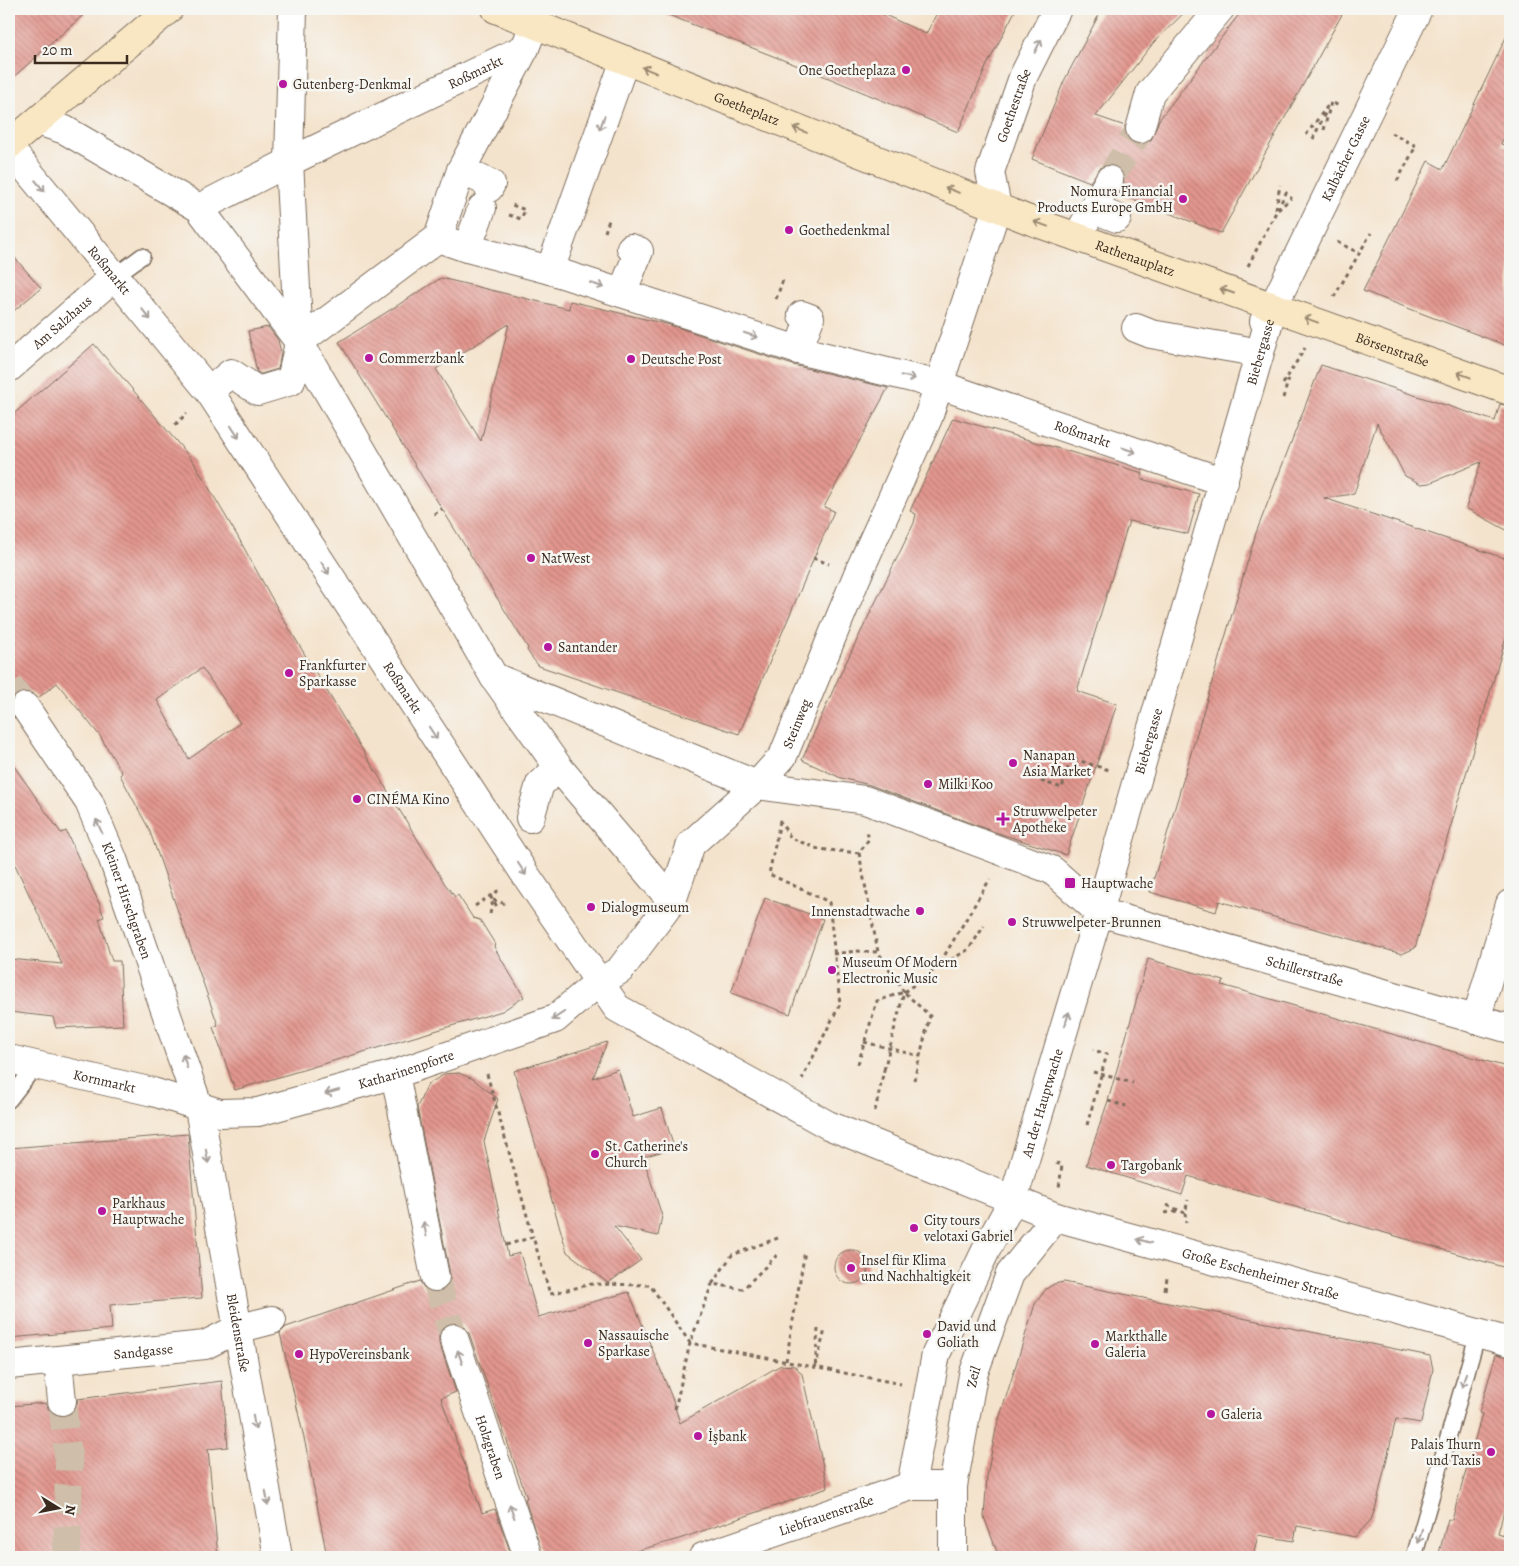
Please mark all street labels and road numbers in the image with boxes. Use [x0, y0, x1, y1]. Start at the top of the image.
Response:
street label: Roßmarkt [445, 51, 506, 94]
street label: Goethestraße [992, 65, 1036, 145]
street label: Goetheplatz [711, 87, 783, 130]
street label: Kalbächer Gasse [1317, 112, 1375, 205]
street label: Rathenauplatz [1093, 235, 1178, 281]
street label: Roßmarkt [83, 242, 135, 299]
street label: Am Salzhaus [28, 291, 96, 354]
street label: Biebergasse [1242, 317, 1279, 387]
street label: Börsenstraße [1353, 328, 1432, 371]
street label: Roßmarkt [1052, 416, 1114, 453]
street label: Roßmarkt [379, 658, 427, 718]
street label: Steinweg [778, 696, 816, 752]
street label: Biebergasse [1130, 706, 1167, 777]
street label: Kleiner Hirschgraben [97, 839, 156, 962]
street label: Schillerstraße [1264, 951, 1346, 991]
street label: Katharinenpforte [356, 1045, 457, 1094]
street label: An der Hauptwache [1017, 1046, 1068, 1161]
street label: Kornmarkt [71, 1065, 138, 1098]
street label: Große Eschenheimer Straße [1180, 1243, 1341, 1305]
street label: Bleidenstraße [222, 1292, 254, 1374]
street label: Sandgasse [113, 1339, 174, 1364]
street label: Zeil [962, 1363, 986, 1389]
street label: Holzgraben [471, 1412, 510, 1482]
street label: Liebfrauenstraße [776, 1490, 876, 1540]

